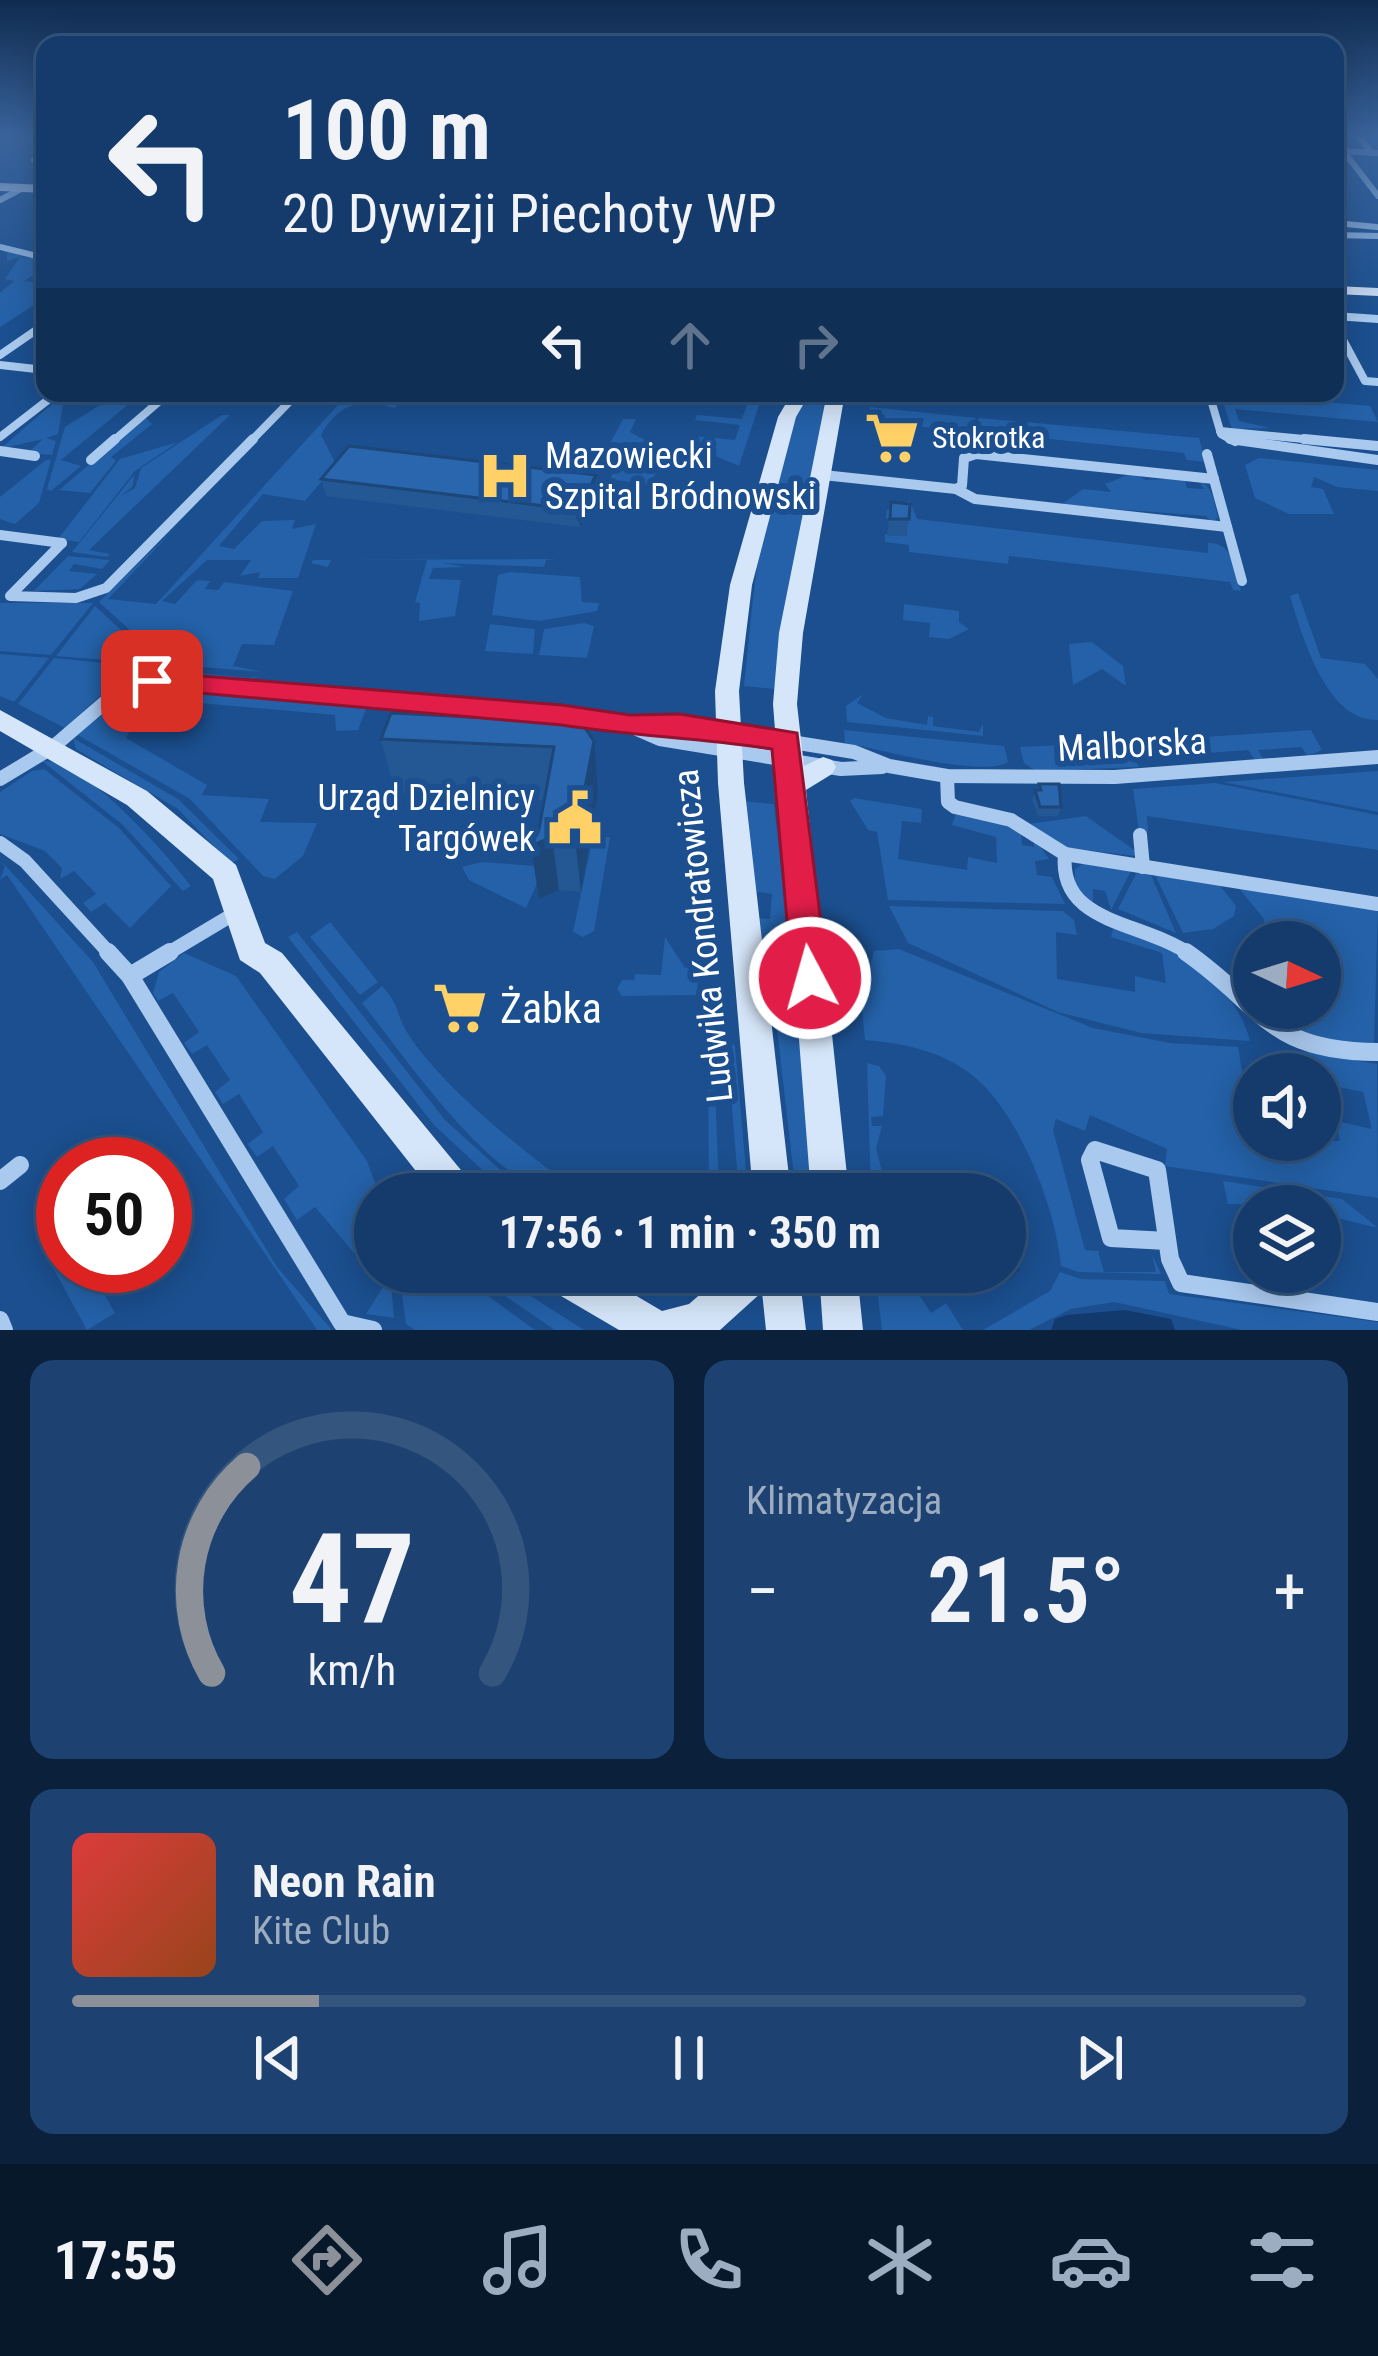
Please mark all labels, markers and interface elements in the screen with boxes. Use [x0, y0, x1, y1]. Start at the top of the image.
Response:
text: 100 m [282, 81, 491, 180]
icon: left [84, 84, 240, 240]
text: 20 Dywizji Piechoty WP [282, 182, 777, 245]
icon: left [531, 312, 597, 378]
icon: ahead [657, 312, 723, 378]
icon: right [783, 312, 849, 378]
supermarket icon: Stokrotka [863, 409, 921, 467]
place label: Stokrotka [932, 420, 1045, 455]
place label: Mazowiecki Szpital Bródnowski [545, 435, 816, 518]
hospital icon: Mazowiecki Szpital Bródnowski [476, 447, 534, 505]
pin [101, 630, 203, 732]
icon: arrive [119, 648, 185, 714]
street label: Malborska [1056, 720, 1208, 770]
street label: Ludwika Kondratowicza [665, 767, 741, 1105]
place label: Urząd Dzielnicy Targówek [318, 777, 535, 860]
public building icon: Urząd Dzielnicy Targówek [546, 789, 604, 847]
position arrow [747, 915, 873, 1041]
north arrow [1233, 921, 1341, 1029]
map controls [1233, 921, 1341, 1293]
supermarket icon: Żabka [431, 979, 489, 1037]
place label: Żabka [500, 984, 602, 1033]
button: sound [1233, 1053, 1341, 1161]
speed limit sign: 50 [36, 1137, 192, 1293]
button: layers [1233, 1185, 1341, 1293]
text: 17:56 · 1 min · 350 m [499, 1206, 881, 1259]
text: Klimatyzacja [746, 1478, 942, 1524]
text: 47 [289, 1506, 415, 1652]
text: 21.5° [927, 1539, 1125, 1644]
text: − [746, 1553, 779, 1630]
text: + [1273, 1553, 1306, 1630]
text: km/h [308, 1644, 396, 1694]
text: Neon Rain [252, 1855, 436, 1908]
text: Kite Club [252, 1908, 390, 1954]
icon: previous [245, 2025, 311, 2091]
icon: pause [656, 2025, 722, 2091]
icon: next [1067, 2025, 1133, 2091]
icon: directions [285, 2218, 369, 2302]
icon: music [476, 2218, 560, 2302]
icon: phone [667, 2218, 751, 2302]
icon: climate [858, 2218, 942, 2302]
icon: car [1049, 2218, 1133, 2302]
icon: filters [1240, 2218, 1324, 2302]
text: 17:55 [54, 2229, 178, 2292]

